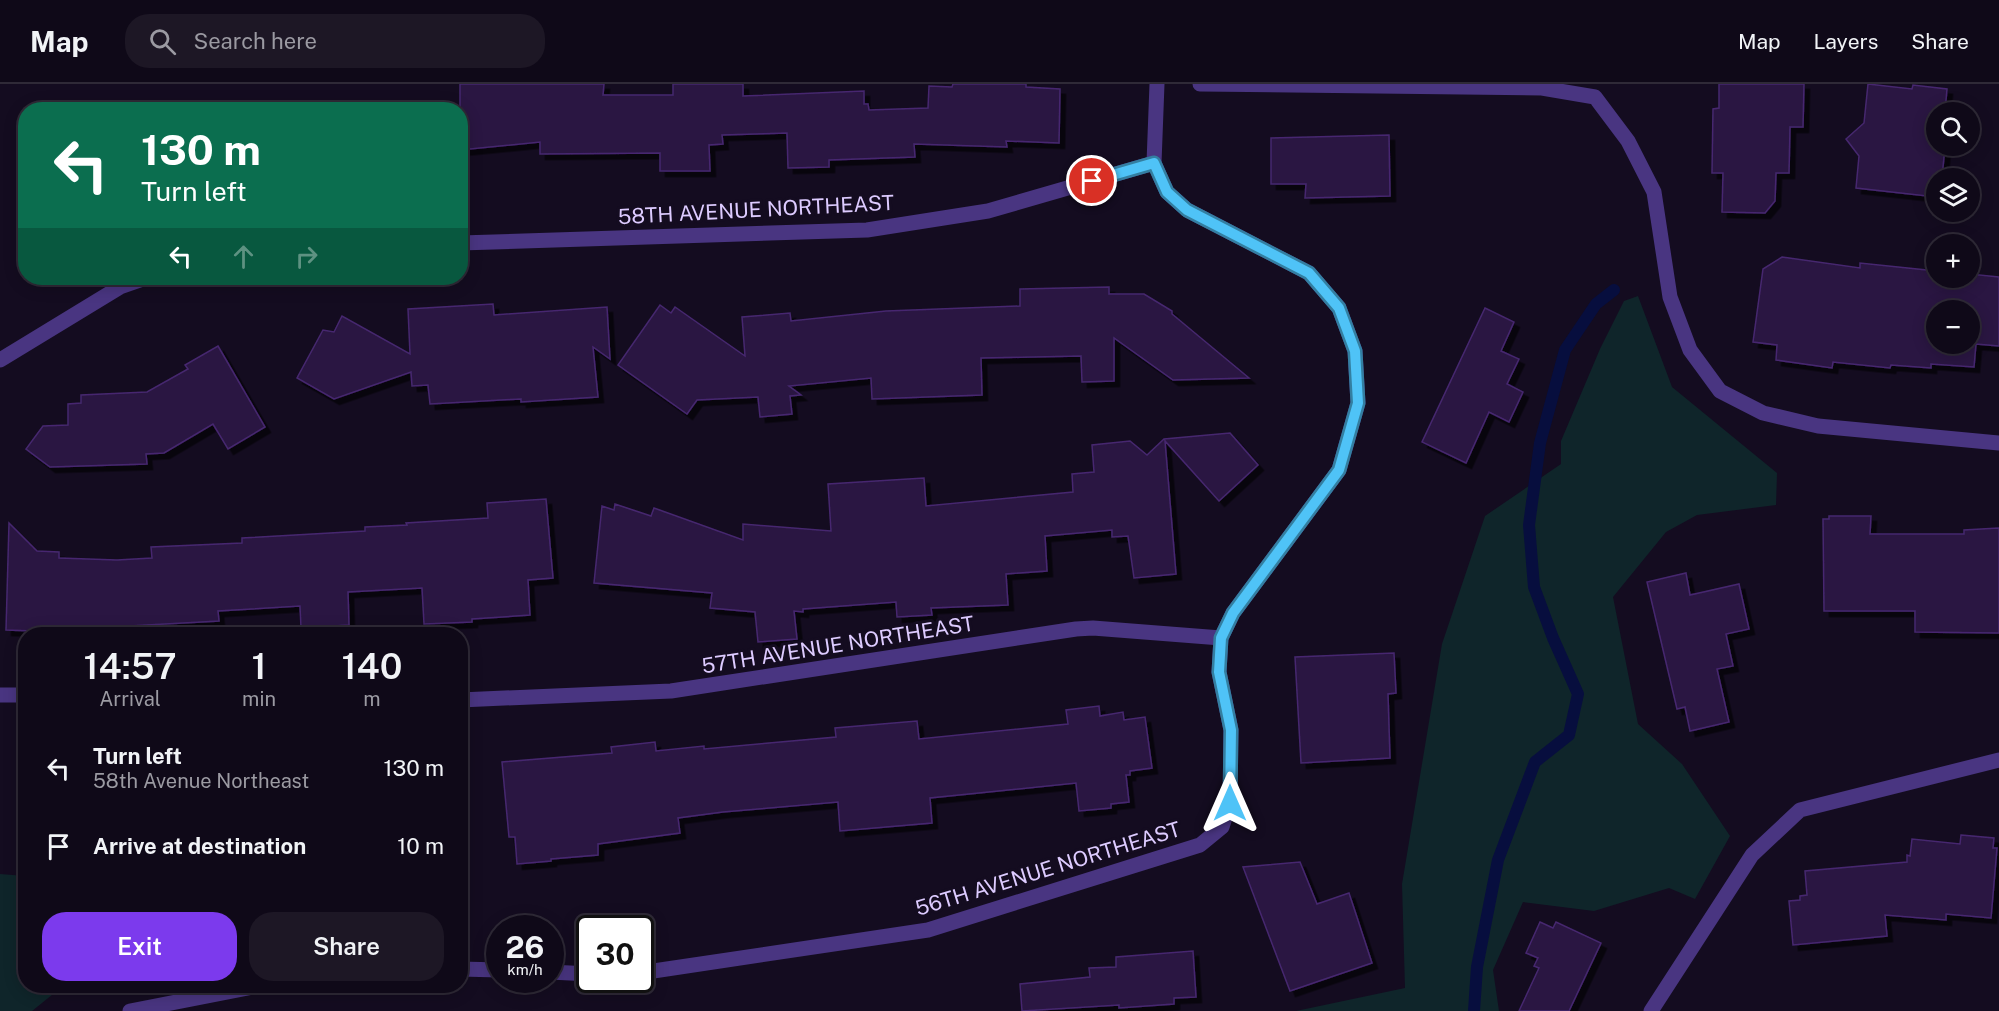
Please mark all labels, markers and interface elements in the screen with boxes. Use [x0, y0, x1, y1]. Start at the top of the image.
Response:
search box [125, 14, 545, 68]
text: Map [30, 25, 89, 58]
icon: search [146, 25, 179, 58]
text: Search here [194, 28, 317, 54]
text: Map [1738, 29, 1781, 54]
text: Layers [1814, 29, 1878, 54]
text: Share [1911, 29, 1969, 54]
map controls [1926, 102, 1980, 354]
button: search [1926, 102, 1980, 156]
text: 130 m [141, 125, 261, 174]
icon: left [42, 126, 120, 204]
pin [1066, 155, 1117, 206]
icon: arrive [1075, 164, 1108, 197]
button: layers [1926, 168, 1980, 222]
text: Turn left [141, 175, 247, 207]
street label: 58TH AVENUE NORTHEAST [617, 190, 895, 229]
button: + [1926, 234, 1980, 288]
icon: left [164, 240, 197, 273]
icon: ahead [227, 240, 260, 273]
icon: right [290, 240, 323, 273]
button: − [1926, 300, 1980, 354]
street label: 57TH AVENUE NORTHEAST [700, 611, 976, 678]
text: 14:57 [84, 645, 177, 687]
text: 1 [252, 645, 267, 687]
text: 140 [342, 645, 402, 687]
text: Arrival [99, 687, 161, 711]
text: min [242, 687, 276, 711]
text: m [363, 687, 381, 711]
text: Turn left [93, 743, 182, 769]
icon: left [42, 752, 75, 785]
text: 130 m [383, 755, 444, 781]
text: 58th Avenue Northeast [93, 769, 309, 793]
position arrow [1198, 771, 1262, 835]
street label: 56TH AVENUE NORTHEAST [912, 816, 1183, 921]
icon: arrive [42, 830, 75, 863]
text: Arrive at destination [93, 833, 306, 859]
text: 10 m [397, 833, 444, 859]
button: Exit [42, 912, 237, 981]
button: Share [249, 912, 444, 981]
speed limit sign: 30 [576, 915, 654, 993]
text: 26 [506, 929, 544, 965]
text: km/h [507, 961, 543, 978]

